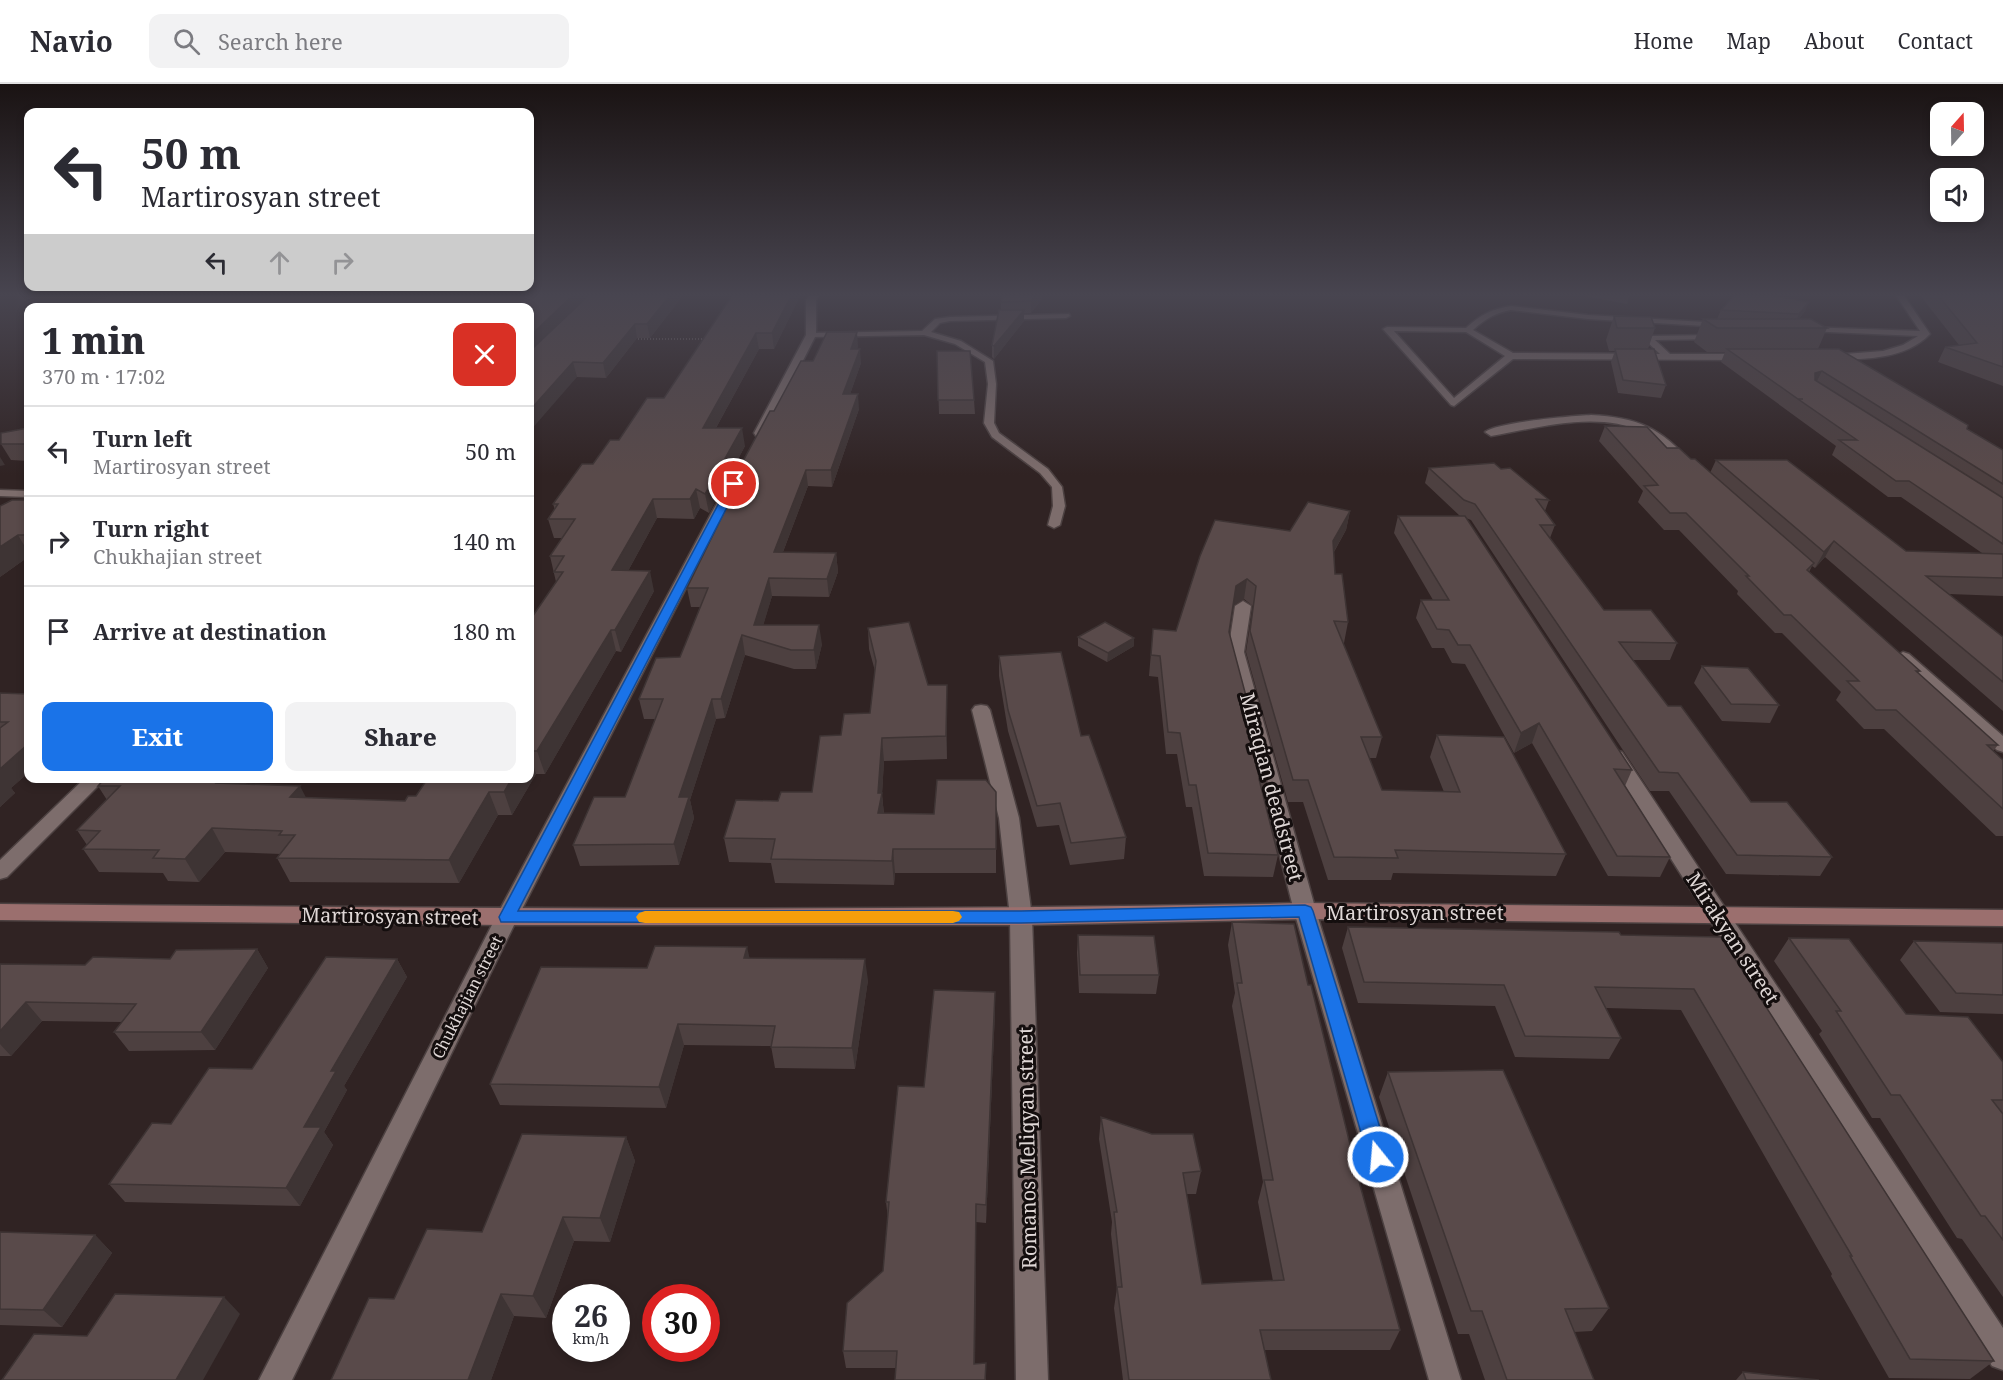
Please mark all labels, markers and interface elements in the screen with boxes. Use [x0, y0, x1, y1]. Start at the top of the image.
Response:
search box [149, 14, 569, 68]
text: Navio [30, 22, 113, 60]
icon: search [170, 25, 203, 58]
text: Search here [218, 26, 343, 56]
text: Home [1634, 27, 1694, 55]
text: Map [1727, 27, 1771, 55]
text: About [1804, 27, 1865, 55]
text: Contact [1898, 27, 1973, 55]
north arrow [1930, 102, 1984, 156]
map controls [1930, 102, 1984, 222]
text: 50 m [141, 124, 241, 181]
icon: left [42, 132, 120, 210]
button: sound [1930, 168, 1984, 222]
text: Martirosyan street [141, 178, 381, 215]
icon: left [200, 246, 233, 279]
icon: ahead [263, 246, 296, 279]
icon: right [326, 246, 359, 279]
text: 1 min [42, 316, 145, 365]
button: close [453, 323, 516, 386]
text: 370 m · 17:02 [42, 363, 165, 390]
text: Turn left [93, 423, 192, 453]
icon: left [42, 435, 75, 468]
text: 50 m [465, 436, 516, 466]
text: Martirosyan street [93, 453, 270, 480]
pin [708, 458, 759, 509]
icon: arrive [717, 467, 750, 500]
text: Turn right [93, 513, 209, 543]
icon: right [42, 525, 75, 558]
text: 140 m [453, 526, 516, 556]
text: Chukhajian street [93, 543, 262, 570]
icon: arrive [42, 615, 75, 648]
text: Arrive at destination [93, 616, 327, 646]
text: 180 m [453, 616, 516, 646]
street label: Miraqian deadstreet [1234, 690, 1310, 884]
button: Exit [42, 702, 273, 771]
button: Share [285, 702, 516, 771]
street label: Mirakyan street [1680, 867, 1786, 1009]
street label: Martirosyan street [1326, 899, 1504, 926]
street label: Martirosyan street [301, 901, 479, 931]
street label: Chukhajian street [427, 931, 508, 1062]
street label: Romanos Meliqyan street [1011, 1027, 1043, 1269]
position arrow [1346, 1125, 1410, 1189]
speed limit sign: 30 [642, 1284, 720, 1362]
text: 26 [574, 1295, 608, 1336]
text: km/h [573, 1328, 609, 1348]

